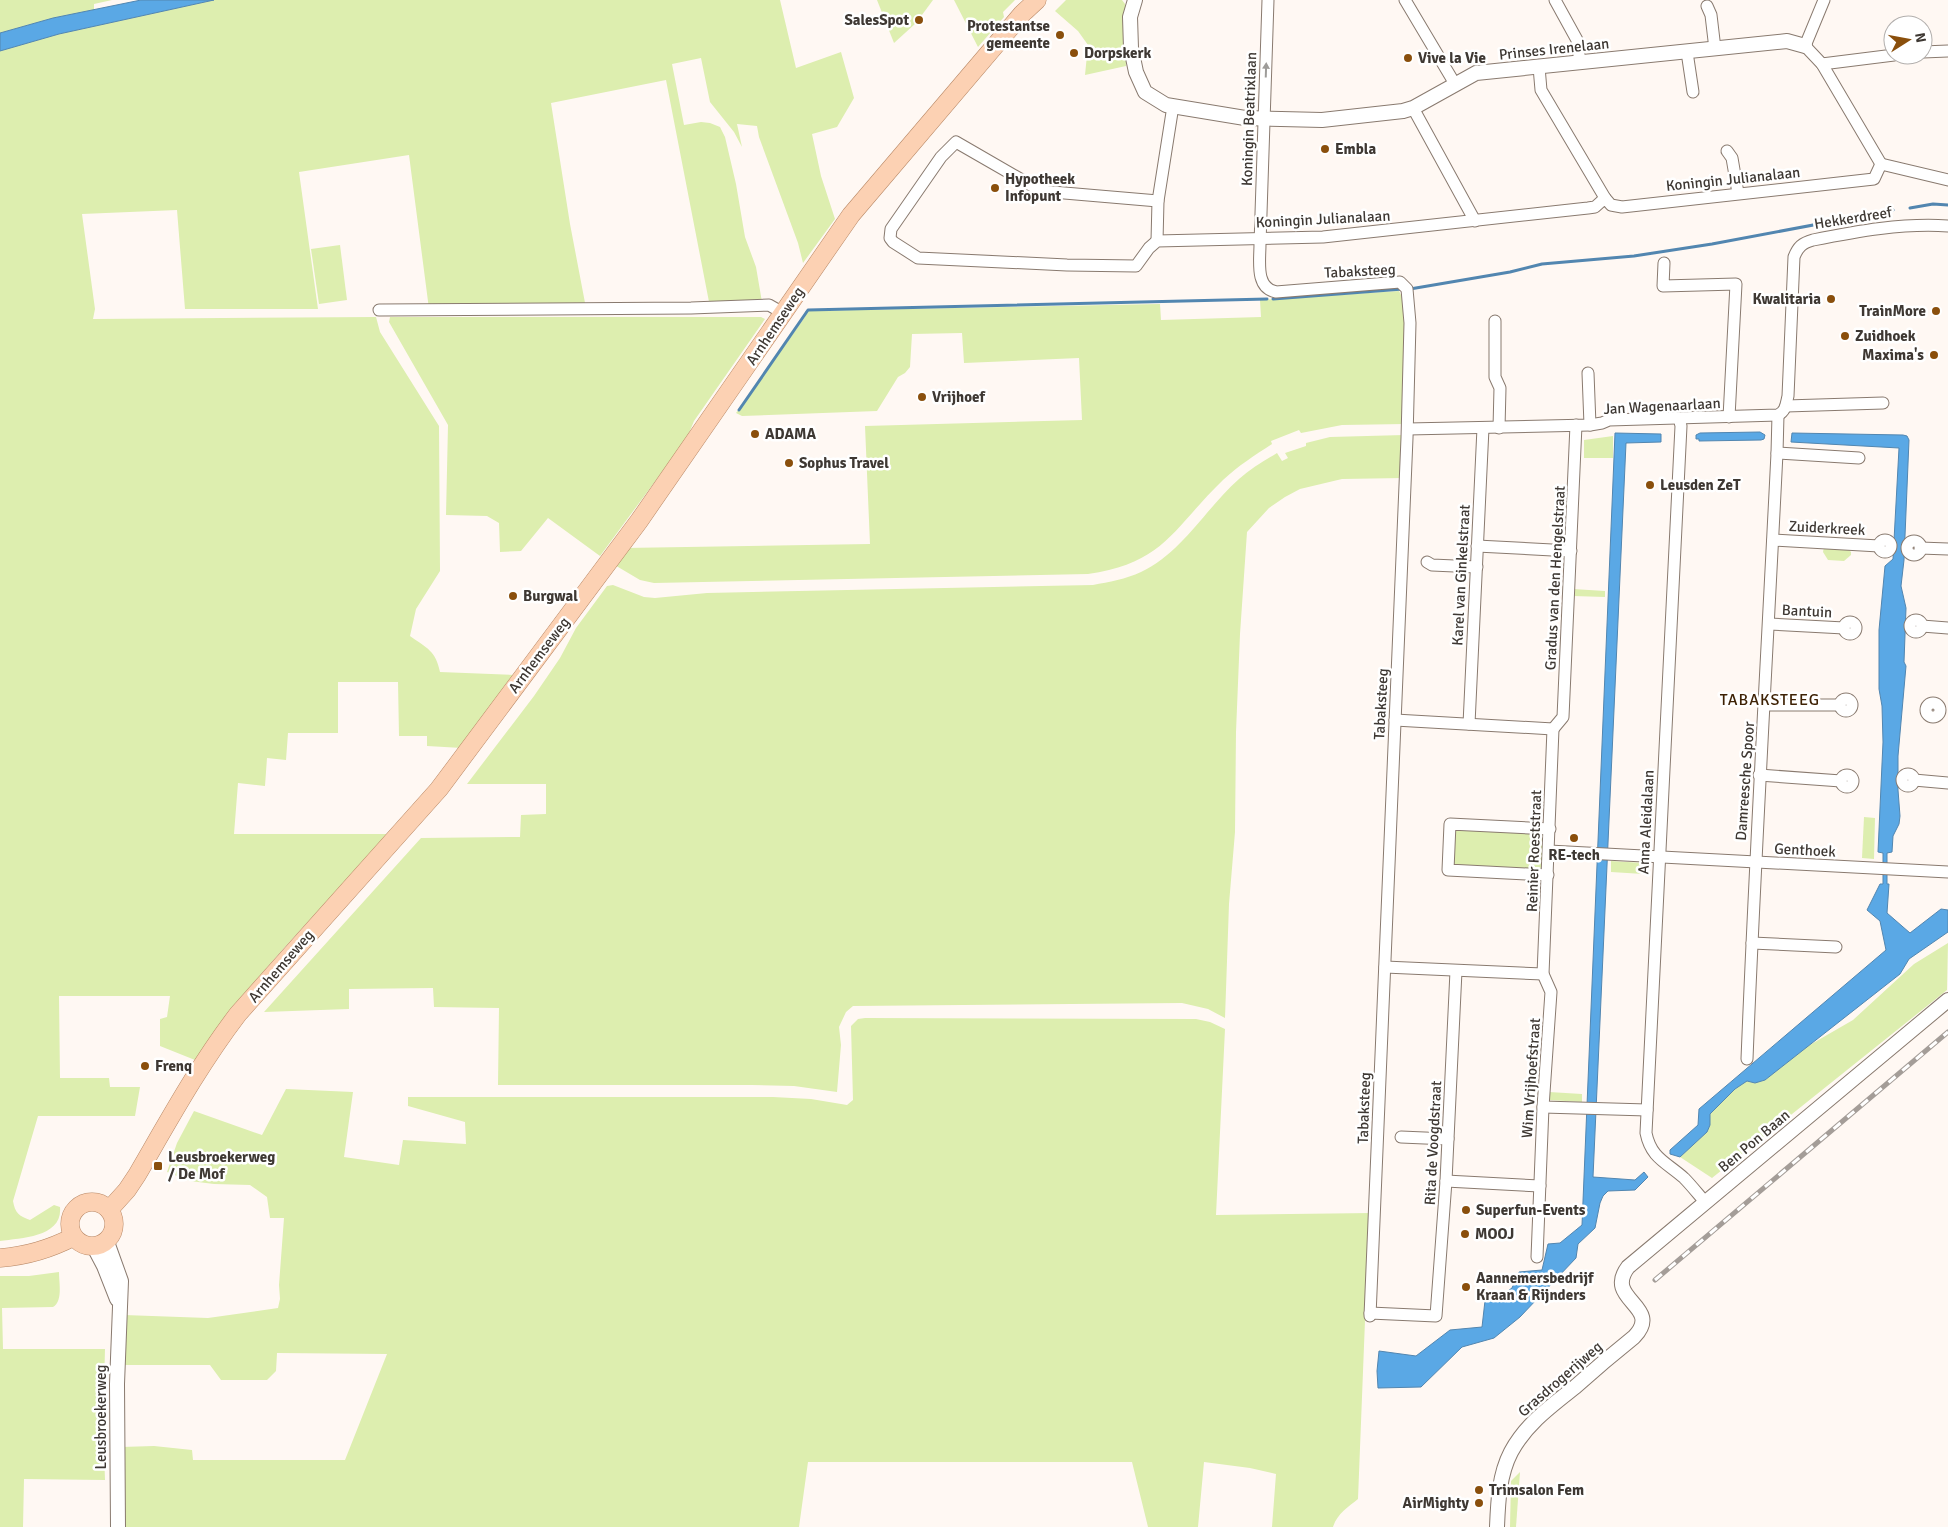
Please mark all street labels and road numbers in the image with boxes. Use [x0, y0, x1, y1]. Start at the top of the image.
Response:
street label: Prinses Irenelaan [1498, 34, 1610, 64]
street label: Koningin Beatrixlaan [1238, 52, 1260, 186]
street label: Koningin Julianalaan [1665, 163, 1801, 195]
street label: Hekkerdreef [1813, 203, 1894, 233]
street label: Koningin Julianalaan [1255, 206, 1391, 232]
street label: Tabaksteeg [1324, 260, 1396, 282]
street label: Arnhemseweg [742, 283, 808, 369]
street label: Jan Wagenaarlaan [1603, 394, 1721, 418]
street label: Gradus van den Hengelstraat [1541, 485, 1569, 671]
street label: Karel van Ginkelstraat [1448, 504, 1474, 646]
street label: Zuiderkreek [1788, 517, 1866, 539]
street label: Bantuin [1781, 601, 1833, 621]
street label: Arnhemseweg [505, 613, 573, 697]
street label: Tabaksteeg [1370, 668, 1392, 740]
street label: Damreesche Spoor [1732, 720, 1758, 841]
street label: Anna Aleidalaan [1634, 769, 1658, 875]
street label: Reinier Roeststraat [1523, 790, 1545, 912]
street label: Genthoek [1774, 839, 1837, 861]
street label: Arnhemseweg [245, 926, 318, 1006]
street label: Wim Vrijhoefstraat [1518, 1017, 1544, 1139]
street label: Tabaksteeg [1354, 1072, 1374, 1144]
street label: Rita de Voogdstraat [1421, 1080, 1445, 1206]
street label: Ben Pon Baan [1715, 1106, 1793, 1176]
street label: Grasdrogerijweg [1514, 1338, 1606, 1420]
street label: Leusbroekerweg [92, 1365, 110, 1469]

